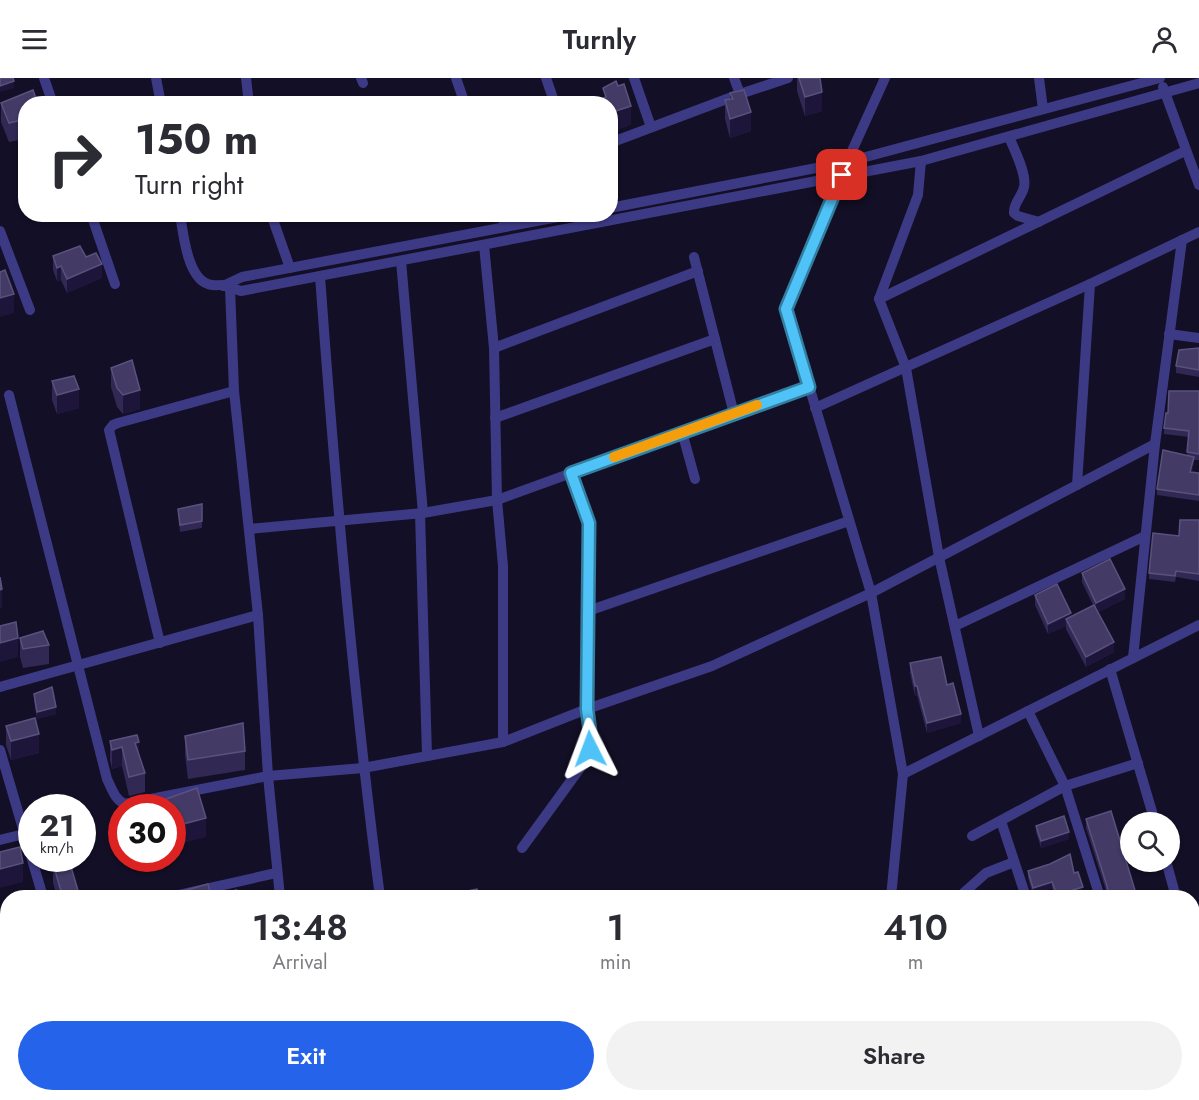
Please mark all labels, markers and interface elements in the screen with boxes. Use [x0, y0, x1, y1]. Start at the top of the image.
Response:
text: Turnly [563, 20, 636, 59]
icon: menu [18, 23, 51, 56]
icon: person [1148, 23, 1181, 56]
text: 150 m [135, 109, 258, 170]
icon: right [36, 120, 114, 198]
pin [816, 149, 867, 200]
icon: arrive [825, 158, 858, 191]
text: Turn right [135, 165, 243, 204]
position arrow [558, 717, 622, 781]
speed limit sign: 30 [108, 794, 186, 872]
text: 21 [40, 804, 74, 847]
map controls [1120, 812, 1180, 872]
button: search [1120, 812, 1180, 872]
text: km/h [40, 837, 74, 859]
text: 13:48 [252, 901, 348, 953]
text: 1 [607, 901, 625, 953]
text: 410 [883, 901, 948, 953]
text: Arrival [272, 948, 328, 977]
text: min [600, 948, 631, 977]
text: m [908, 948, 923, 977]
button: Exit [18, 1021, 594, 1090]
button: Share [606, 1021, 1182, 1090]

